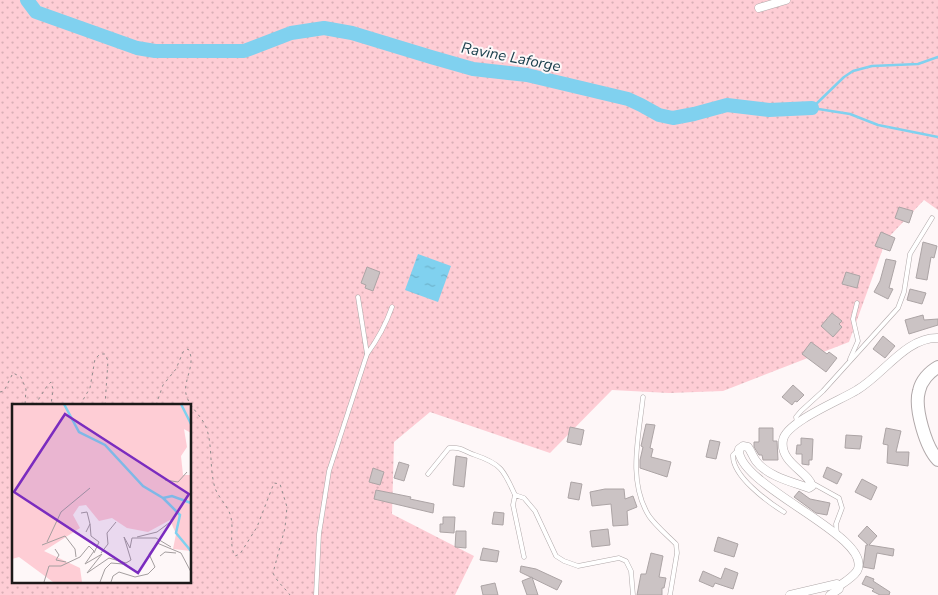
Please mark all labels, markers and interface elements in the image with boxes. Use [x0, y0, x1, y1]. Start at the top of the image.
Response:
water label: Ravine Laforge [460, 38, 562, 76]
inset map [12, 404, 191, 582]

